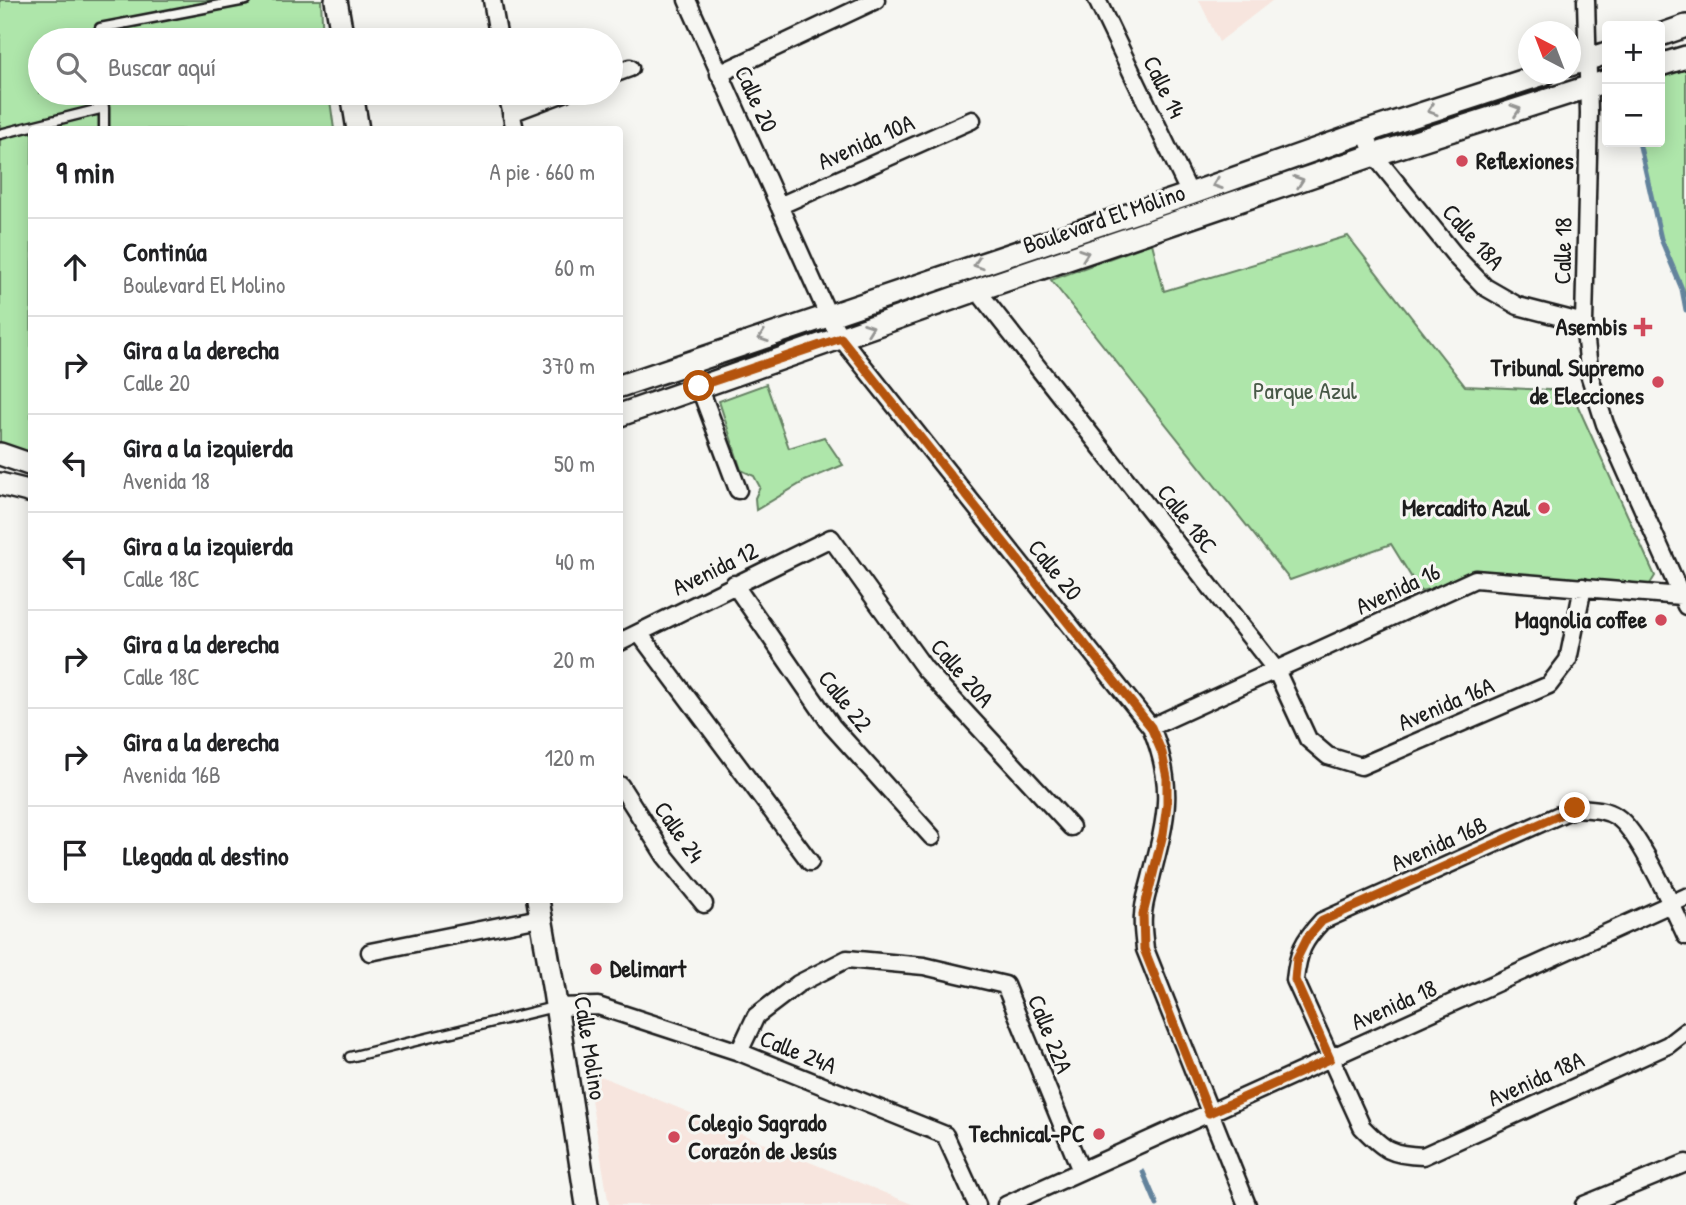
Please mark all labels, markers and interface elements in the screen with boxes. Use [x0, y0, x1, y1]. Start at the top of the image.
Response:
north arrow [1518, 21, 1581, 84]
map controls [1602, 21, 1665, 147]
button: + [1602, 21, 1665, 84]
search box [28, 28, 623, 105]
icon: search [52, 48, 90, 86]
text: Buscar aquí [108, 49, 216, 84]
street label: Calle 14 [1136, 50, 1194, 123]
street label: Calle 20 [728, 60, 786, 137]
button: − [1602, 84, 1665, 147]
one-way arrow [1427, 102, 1439, 116]
one-way arrow [1509, 104, 1521, 118]
street label: Avenida 10A [812, 105, 919, 177]
place label: Reflexiones [1476, 144, 1574, 176]
text: 9 min [56, 152, 115, 192]
marker: Reflexiones [1454, 153, 1470, 169]
text: A pie · 660 m [490, 156, 595, 187]
street label: Boulevard El Molino [1018, 175, 1189, 261]
one-way arrow [1293, 175, 1305, 189]
one-way arrow [1212, 176, 1224, 190]
street label: Calle 18A [1435, 196, 1512, 277]
street label: Calle 18 [1545, 217, 1579, 285]
text: Continúa [123, 234, 207, 269]
icon: ahead [56, 248, 94, 286]
one-way arrow [1077, 248, 1090, 262]
text: 60 m [555, 252, 595, 283]
one-way arrow [973, 256, 985, 271]
text: Boulevard El Molino [123, 269, 285, 300]
place label: Asembis [1556, 310, 1627, 342]
marker: Asembis [1633, 317, 1653, 337]
one-way arrow [863, 323, 875, 337]
one-way arrow [757, 329, 769, 343]
text: Gira a la derecha [123, 332, 279, 367]
icon: right [56, 346, 94, 384]
text: 370 m [542, 350, 595, 381]
place label: Tribunal Supremo de Elecciones [1490, 351, 1644, 411]
text: Calle 20 [123, 367, 190, 398]
route start [683, 370, 714, 401]
park label: Parque Azul [1253, 374, 1358, 406]
marker: Tribunal Supremo de Elecciones [1650, 374, 1666, 390]
text: Gira a la izquierda [123, 430, 293, 465]
icon: left [56, 444, 94, 482]
text: 50 m [554, 448, 595, 479]
text: Avenida 18 [123, 465, 210, 496]
street label: Calle 18C [1150, 477, 1225, 560]
place label: Mercadito Azul [1402, 491, 1531, 523]
marker: Mercadito Azul [1536, 500, 1552, 516]
text: Gira a la izquierda [123, 528, 293, 563]
street label: Calle 20 [1021, 532, 1090, 607]
street label: Avenida 12 [667, 534, 763, 602]
icon: left [56, 542, 94, 580]
text: 40 m [555, 546, 595, 577]
street label: Avenida 16 [1350, 555, 1445, 622]
text: Calle 18C [123, 563, 200, 594]
place label: Magnolia coffee [1515, 603, 1647, 636]
marker: Magnolia coffee [1653, 612, 1669, 628]
text: Gira a la derecha [123, 626, 279, 661]
street label: Calle 20A [924, 631, 1002, 714]
icon: right [56, 640, 94, 678]
text: 20 m [553, 644, 595, 675]
text: Calle 18C [123, 661, 200, 692]
street label: Calle 22 [811, 663, 880, 738]
street label: Avenida 16A [1393, 668, 1499, 738]
text: Gira a la derecha [123, 724, 279, 759]
icon: right [56, 738, 94, 776]
text: 120 m [545, 742, 595, 773]
text: Avenida 16B [123, 759, 221, 790]
route end [1559, 792, 1590, 823]
street label: Calle 24 [647, 794, 712, 869]
street label: Avenida 16B [1386, 808, 1492, 878]
icon: arrive [56, 836, 94, 874]
text: Llegada al destino [123, 838, 289, 873]
place label: Delimart [610, 952, 687, 984]
marker: Delimart [588, 961, 604, 977]
street label: Avenida 18 [1346, 971, 1441, 1037]
street label: Calle 22A [1021, 990, 1081, 1078]
street label: Calle Molino [567, 994, 615, 1102]
street label: Calle 24A [755, 1021, 842, 1081]
street label: Avenida 18A [1482, 1043, 1589, 1113]
place label: Colegio Sagrado Corazón de Jesús [688, 1106, 837, 1166]
place label: Technical-PC [968, 1117, 1085, 1149]
marker: Technical-PC [1091, 1126, 1107, 1142]
marker: Colegio Sagrado Corazón de Jesús [666, 1129, 682, 1145]

